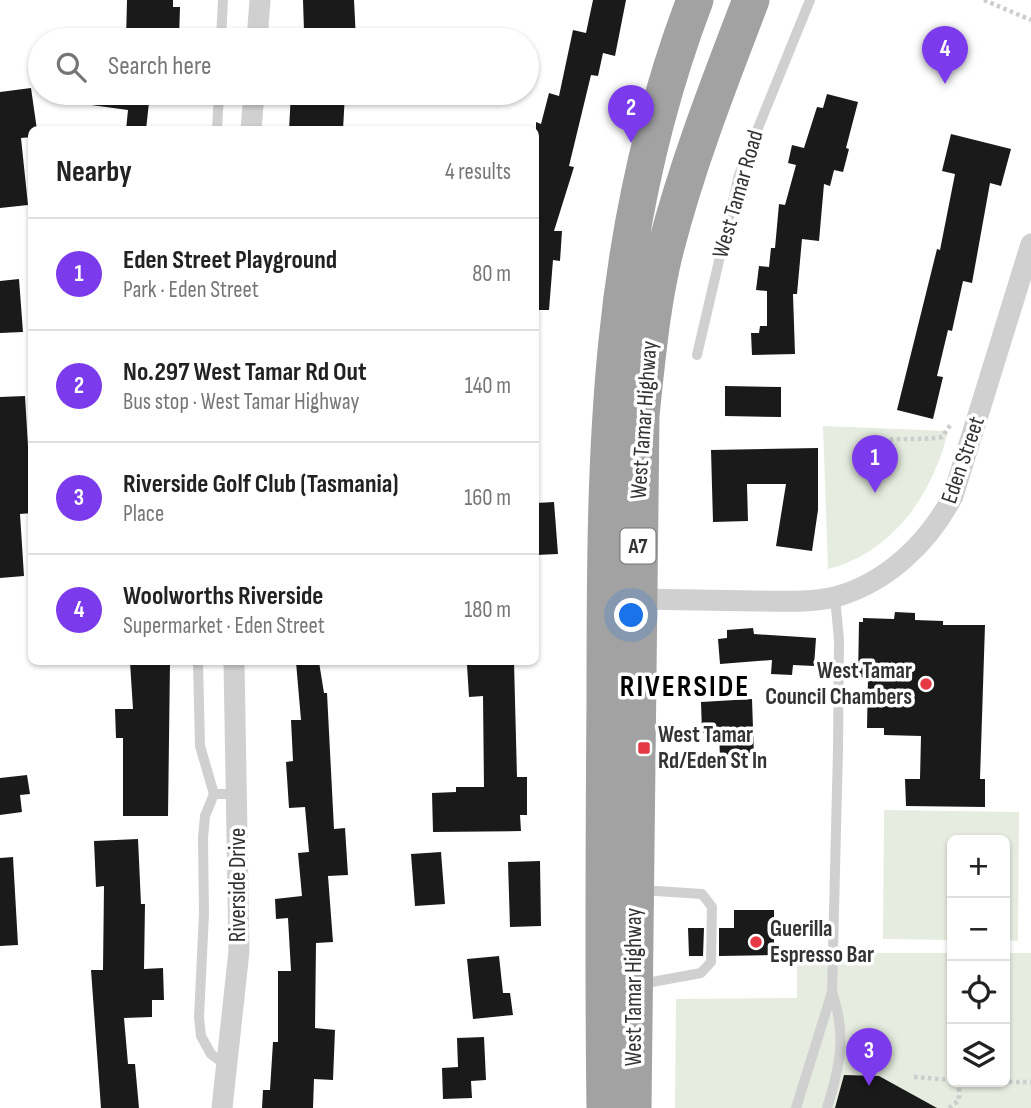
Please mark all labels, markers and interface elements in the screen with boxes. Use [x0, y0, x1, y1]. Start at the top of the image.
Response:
pin: 4 [922, 26, 968, 84]
search box [28, 28, 539, 105]
icon: search [52, 48, 90, 86]
text: Search here [108, 51, 211, 82]
pin: 2 [608, 85, 654, 143]
street label: West Tamar Road [706, 127, 770, 261]
text: Nearby [56, 154, 132, 190]
text: 4 results [445, 158, 511, 186]
text: Eden Street Playground [123, 245, 337, 276]
text: 1 [74, 260, 84, 288]
text: 80 m [472, 260, 511, 288]
text: Park · Eden Street [123, 276, 259, 304]
street label: West Tamar Highway [625, 340, 664, 500]
text: No.297 West Tamar Rd Out [123, 357, 367, 388]
text: 2 [74, 372, 84, 400]
text: 140 m [465, 372, 511, 400]
text: Bus stop · West Tamar Highway [123, 388, 359, 416]
street label: Eden Street [935, 413, 991, 507]
pin: 1 [852, 435, 898, 493]
text: Riverside Golf Club (Tasmania) [123, 469, 398, 500]
text: 3 [74, 484, 84, 512]
text: 160 m [464, 484, 511, 512]
text: Place [123, 500, 164, 528]
road number: A7 [620, 528, 656, 564]
text: Woolworths Riverside [123, 581, 323, 612]
text: 4 [74, 596, 84, 624]
text: 180 m [464, 596, 511, 624]
your location [614, 598, 648, 632]
text: Supermarket · Eden Street [123, 612, 325, 640]
place label: West Tamar Council Chambers [765, 657, 912, 711]
district label: RIVERSIDE [620, 669, 750, 705]
marker: West Tamar Council Chambers [918, 676, 934, 692]
place label: West Tamar Rd/Eden St In [658, 721, 767, 775]
marker: West Tamar Rd/Eden St In [636, 740, 652, 756]
street label: Riverside Drive [224, 828, 252, 942]
map controls [947, 835, 1010, 1087]
button: + [947, 835, 1010, 898]
button: − [947, 898, 1010, 961]
street label: West Tamar Highway [620, 908, 648, 1066]
place label: Guerilla Espresso Bar [770, 915, 874, 969]
marker: Guerilla Espresso Bar [748, 934, 764, 950]
button: locate [947, 961, 1010, 1024]
button: layers [947, 1024, 1010, 1087]
pin: 3 [846, 1028, 892, 1086]

